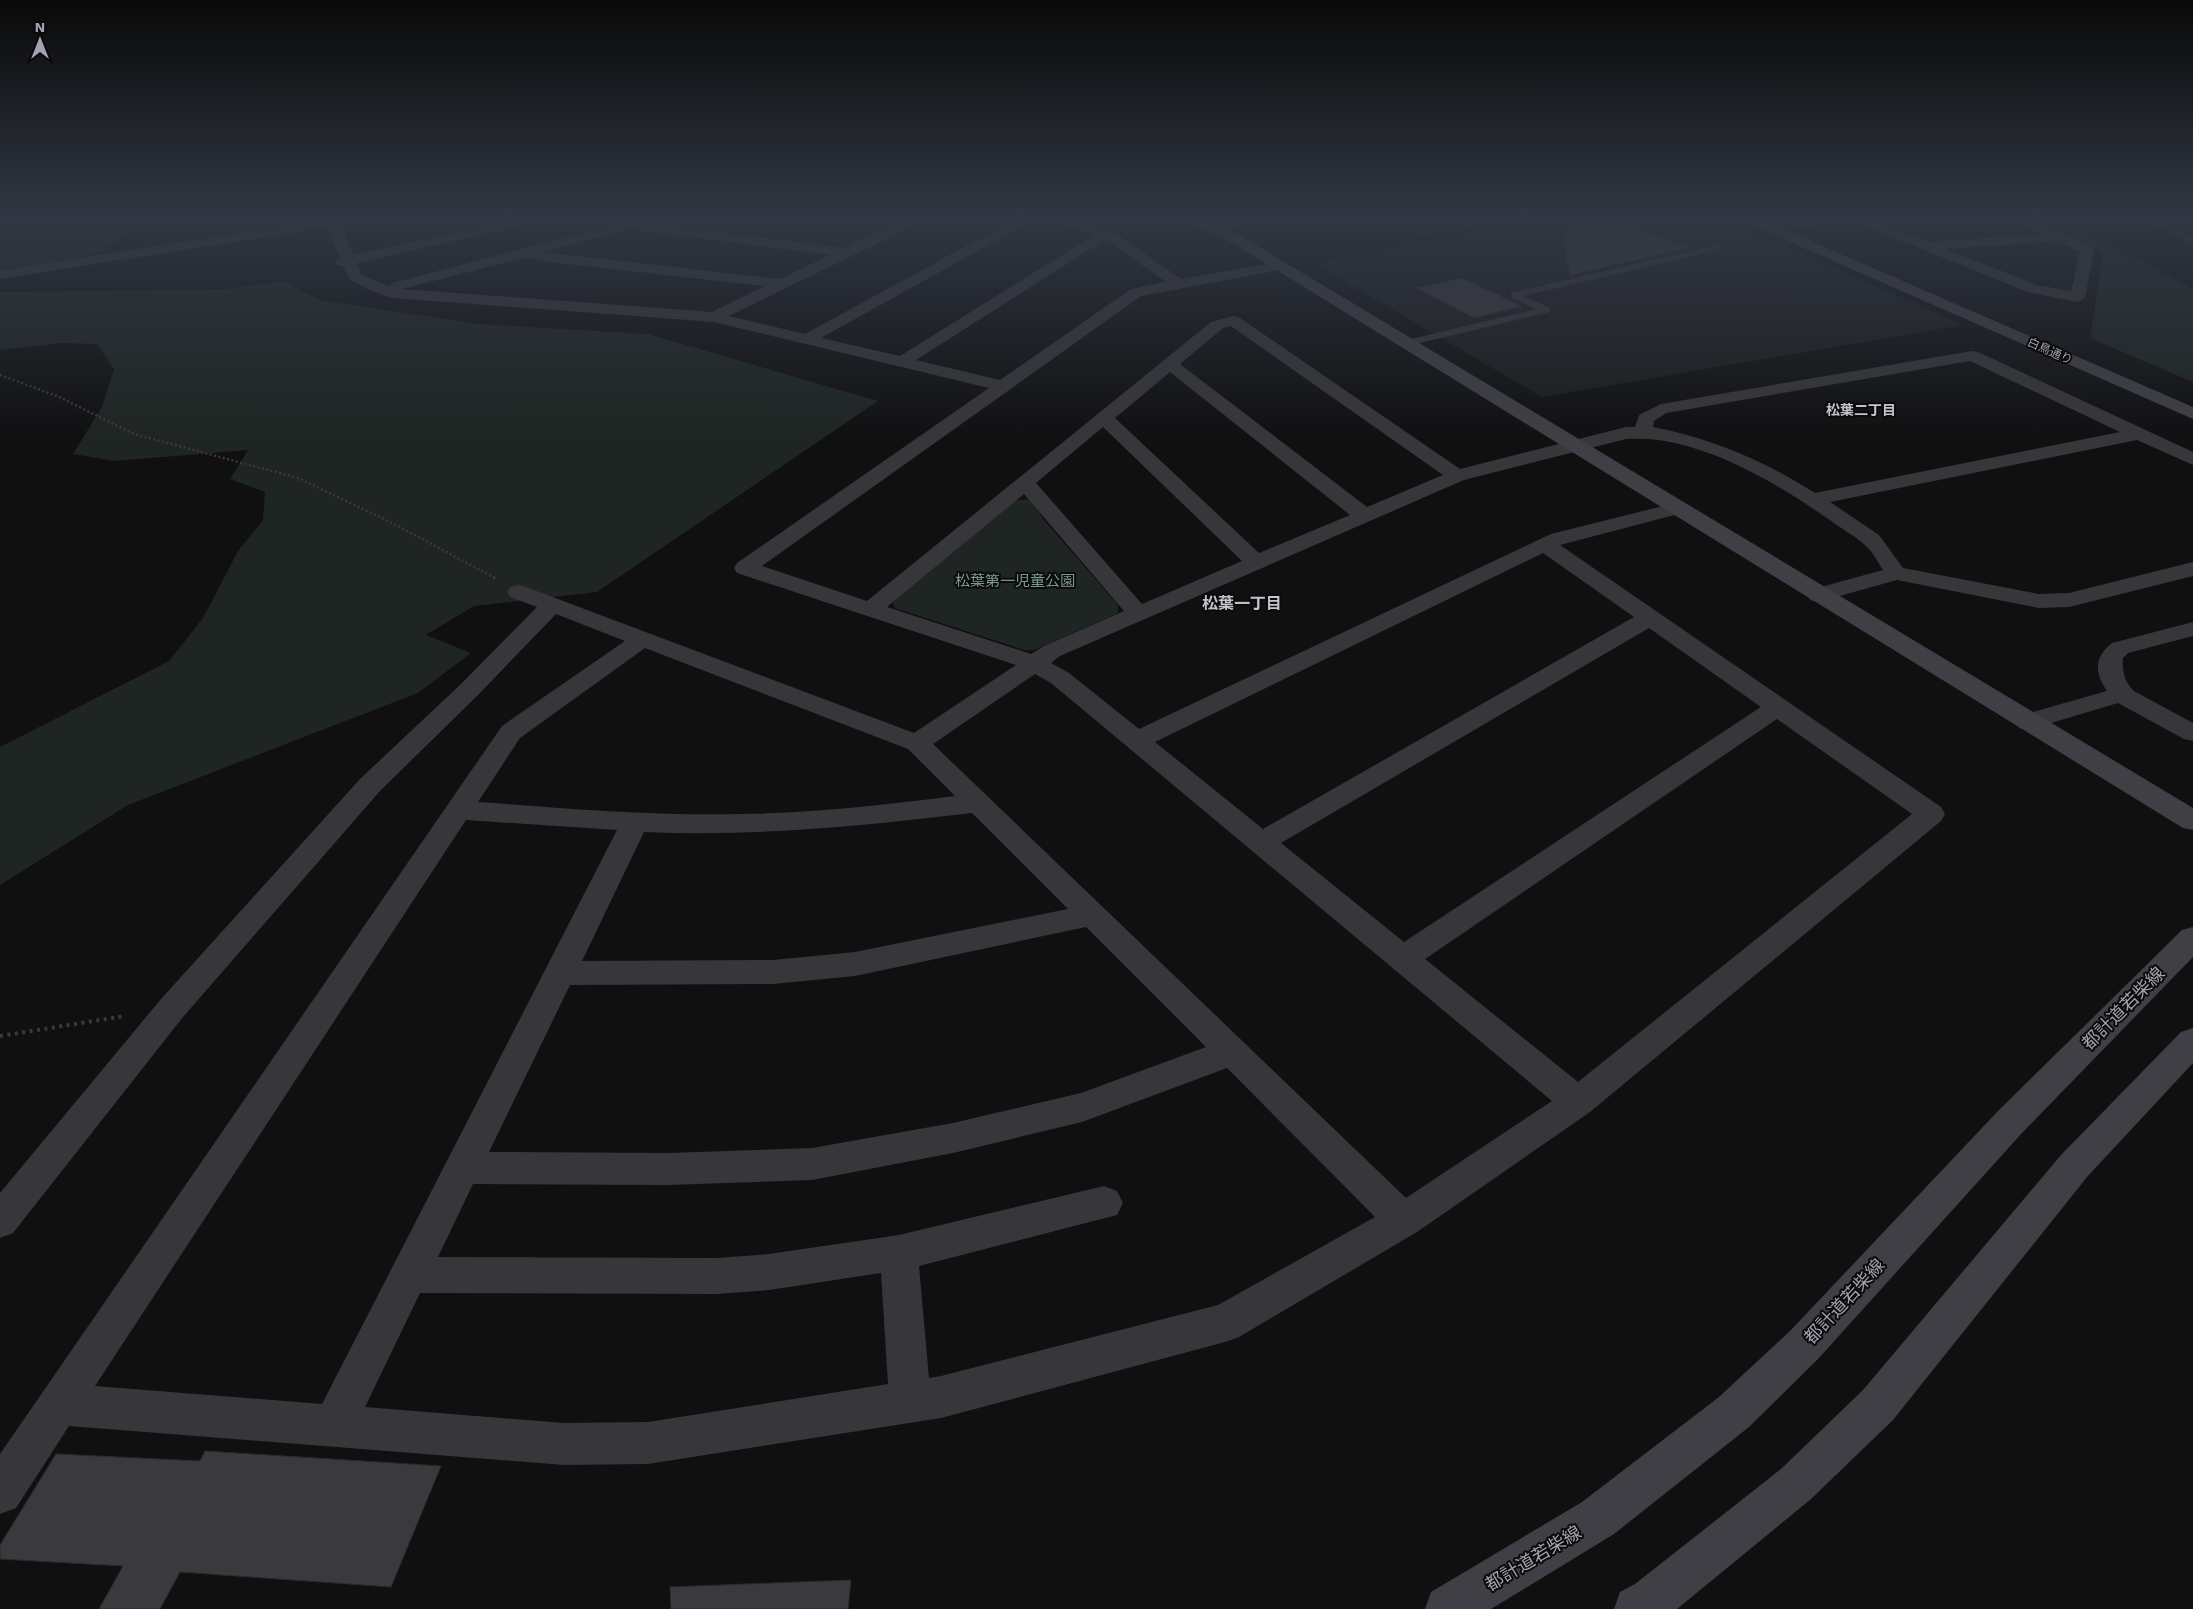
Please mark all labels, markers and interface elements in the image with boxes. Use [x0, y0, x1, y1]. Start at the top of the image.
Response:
north arrow [15, 15, 65, 65]
text: N [35, 19, 45, 35]
street label: 白鳥通り [2025, 335, 2075, 367]
district label: 松葉二丁目 [1826, 402, 1896, 418]
park label: 松葉第一児童公園 [955, 572, 1075, 590]
district label: 松葉一丁目 [1202, 594, 1282, 613]
street label: 都計道若柴線 [2077, 962, 2169, 1054]
street label: 都計道若柴線 [1799, 1254, 1889, 1348]
street label: 都計道若柴線 [1481, 1521, 1585, 1595]

